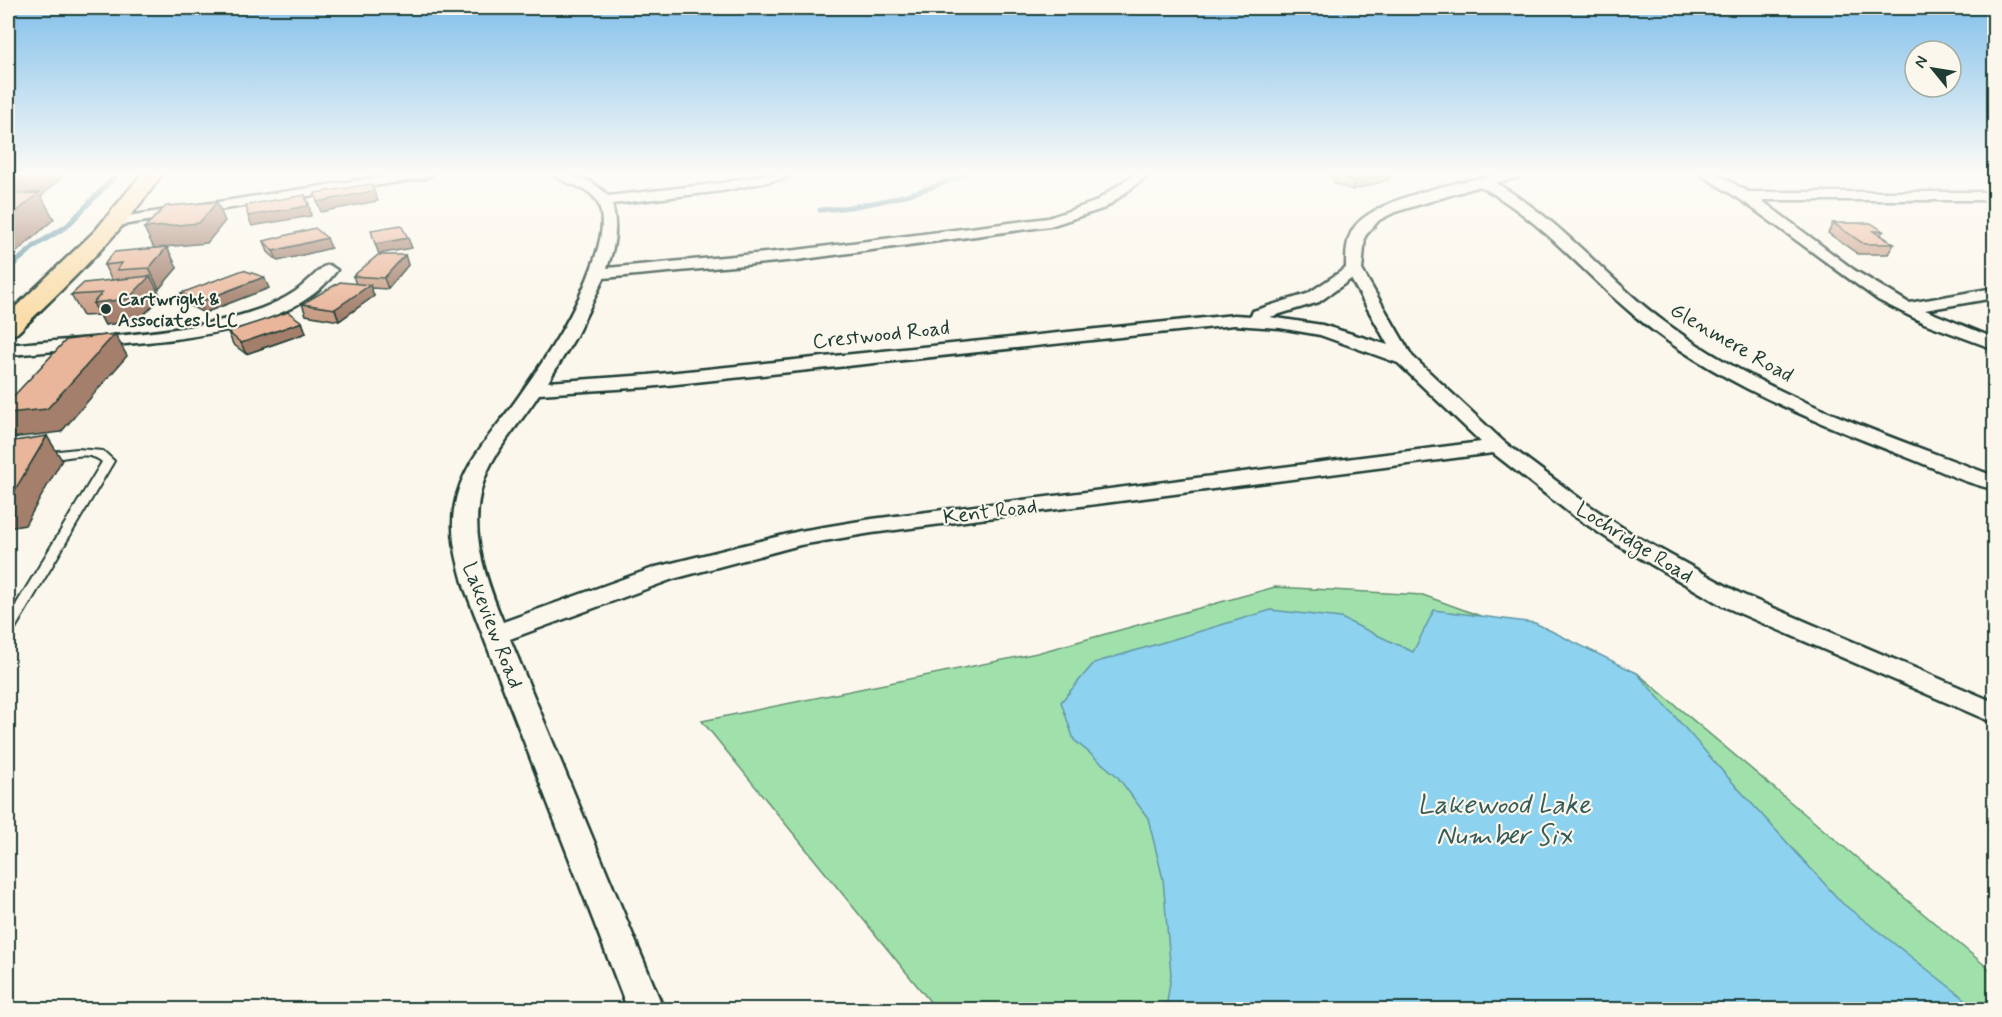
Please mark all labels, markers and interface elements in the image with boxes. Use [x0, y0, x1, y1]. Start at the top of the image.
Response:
north arrow [1903, 39, 1963, 99]
text: N [1910, 52, 1933, 72]
place label: Cartwright & Associates LLC [118, 288, 238, 333]
street label: Glenmere Road [1665, 296, 1798, 390]
marker: Cartwright & Associates LLC [99, 302, 113, 316]
street label: Crestwood Road [811, 314, 951, 356]
street label: Kent Road [942, 492, 1039, 532]
street label: Lochridge Road [1570, 496, 1699, 591]
street label: Lakeview Road [455, 558, 529, 693]
water label: Lakewood Lake Number Six [1417, 788, 1591, 854]

